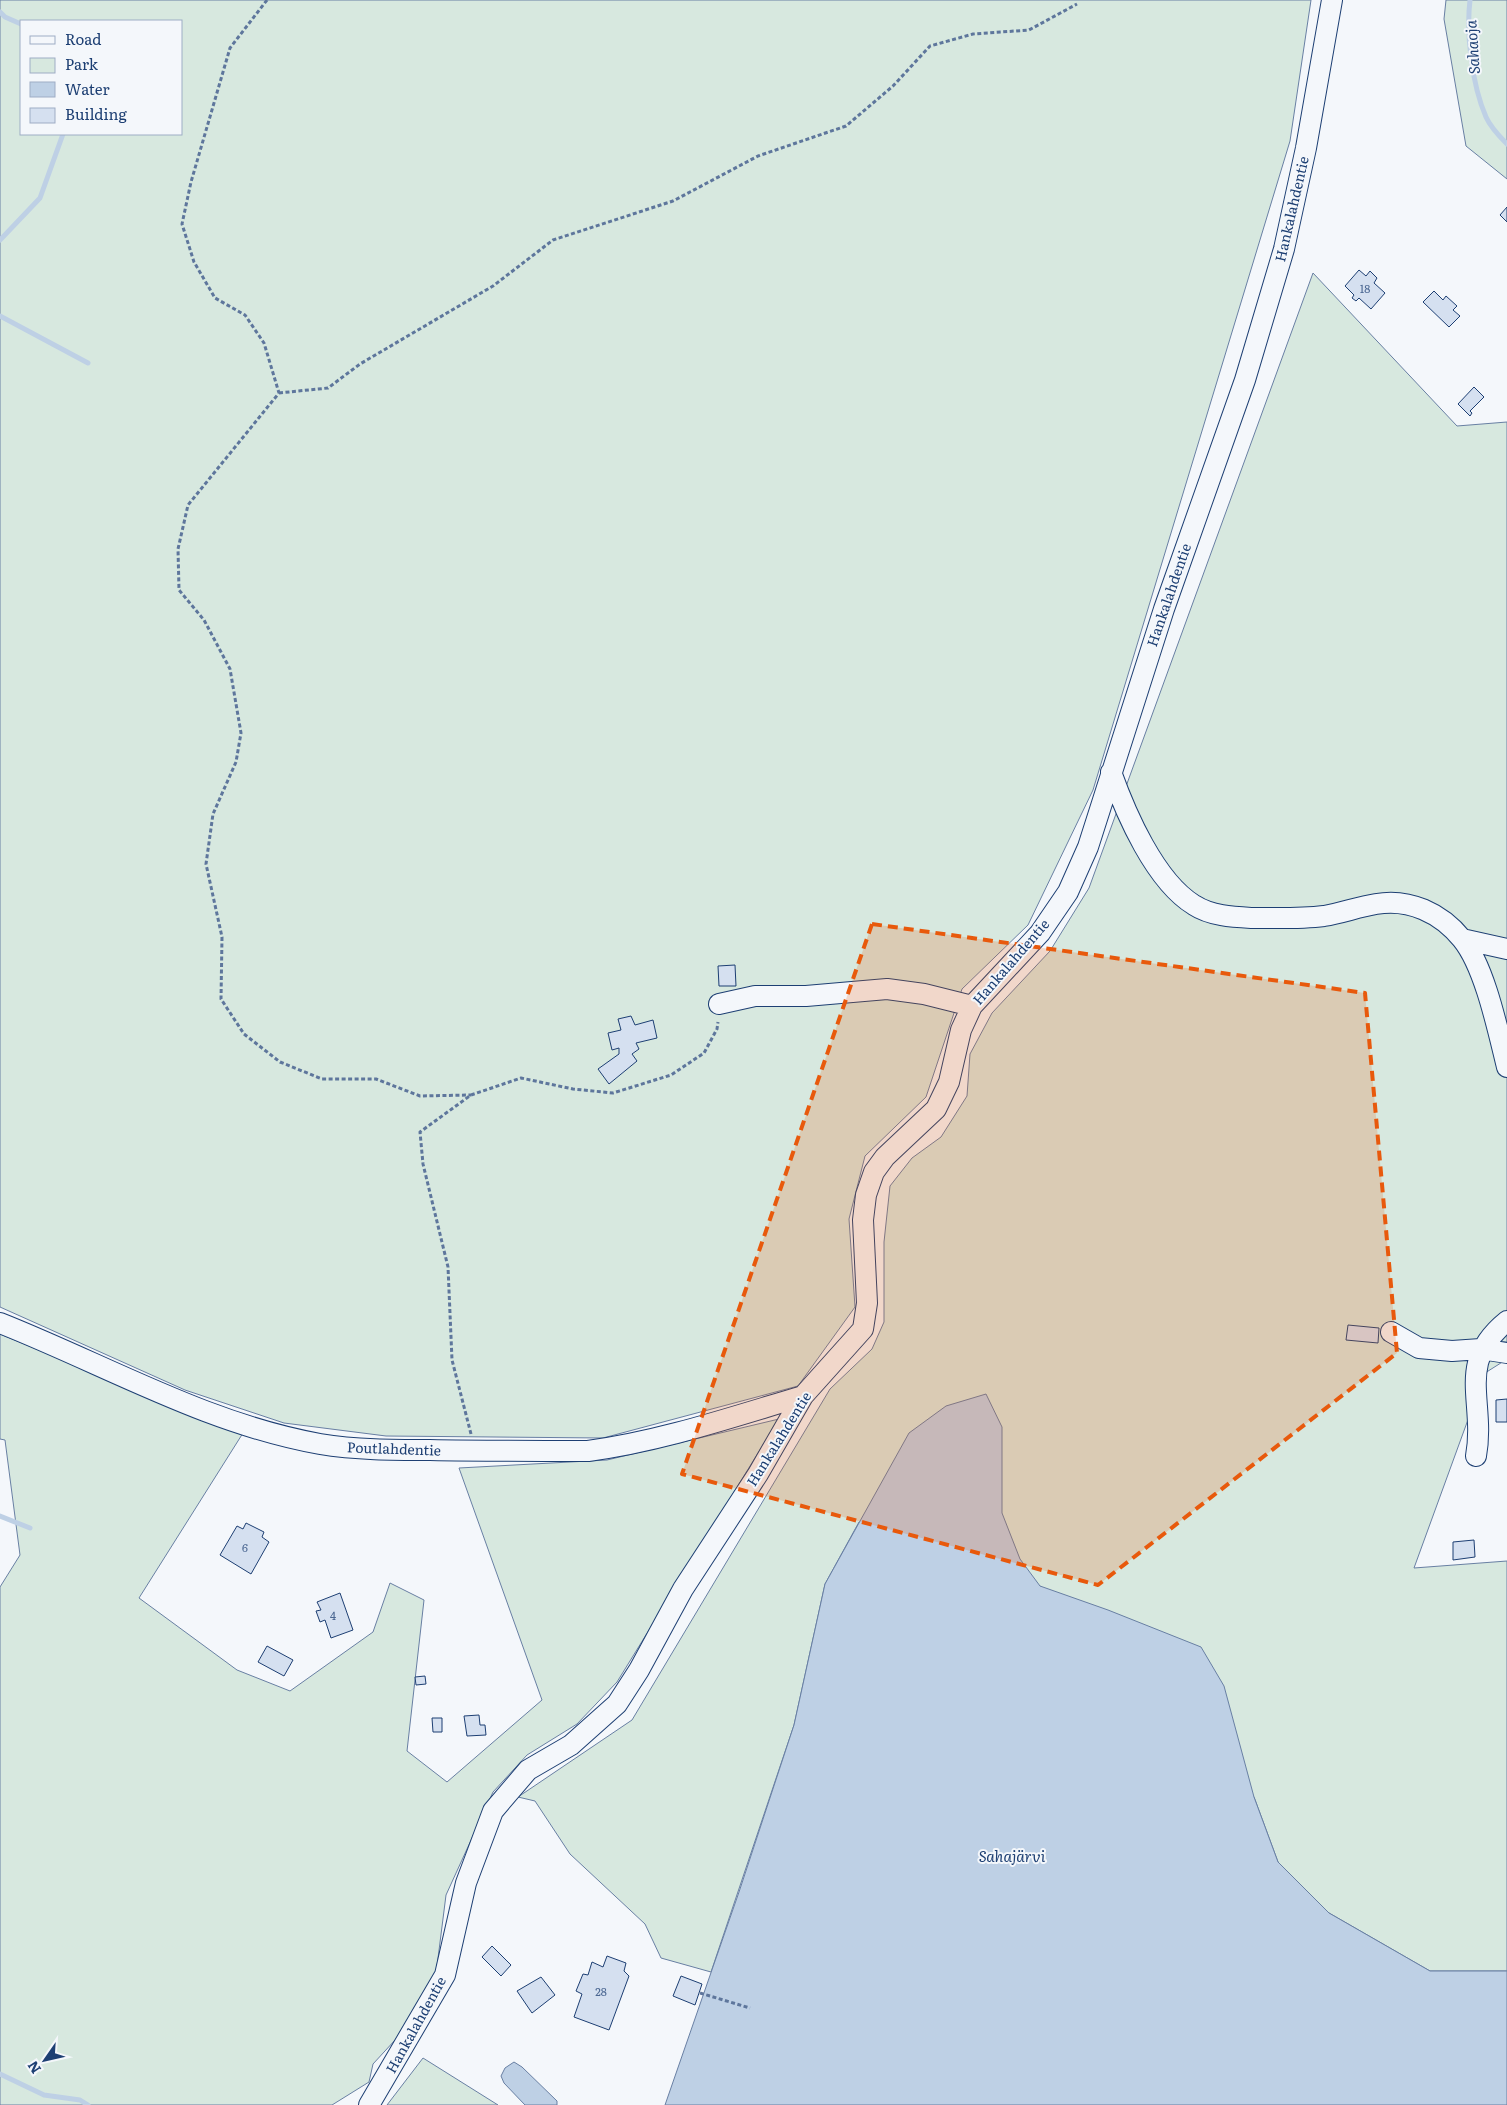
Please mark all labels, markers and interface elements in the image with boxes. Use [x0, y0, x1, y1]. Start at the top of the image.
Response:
water label: Sahaoja [1458, 19, 1485, 75]
legend [20, 20, 182, 135]
text: Road [65, 27, 101, 50]
text: Park [65, 52, 99, 75]
text: Water [65, 77, 110, 100]
text: Building [65, 102, 127, 125]
street label: Hankalahdentie [1269, 154, 1313, 264]
house number: 18 [1360, 280, 1370, 296]
street label: Hankalahdentie [1141, 540, 1195, 649]
street label: Hankalahdentie [967, 914, 1053, 1009]
street label: Hankalahdentie [741, 1387, 815, 1490]
street label: Poutlahdentie [347, 1436, 441, 1460]
house number: 6 [242, 1539, 248, 1555]
house number: 4 [330, 1607, 336, 1623]
water label: Sahajärvi [979, 1844, 1046, 1867]
street label: Hankalahdentie [380, 1972, 450, 2077]
house number: 28 [595, 1983, 607, 1999]
north arrow [20, 2035, 70, 2085]
text: N [22, 2057, 45, 2078]

